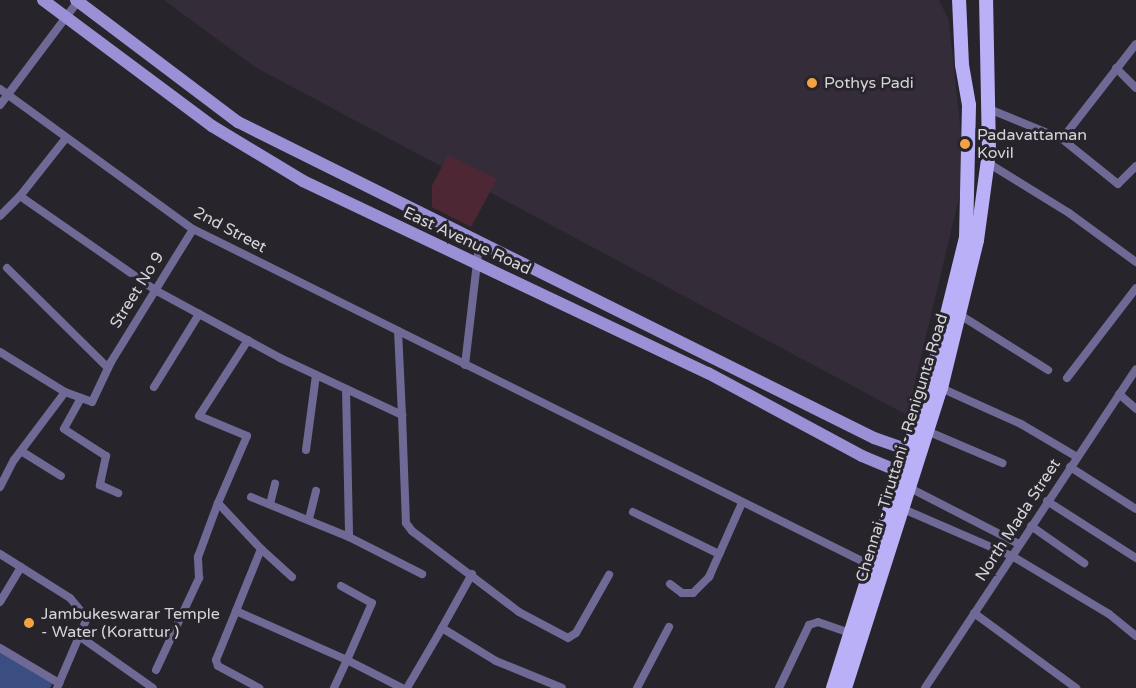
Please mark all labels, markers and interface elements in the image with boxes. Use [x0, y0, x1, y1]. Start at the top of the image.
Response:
place label: Pothys Padi [824, 73, 914, 93]
marker: Pothys Padi [805, 76, 819, 90]
place label: Padavattaman Kovil [977, 125, 1087, 163]
marker: Padavattaman Kovil [958, 137, 972, 151]
street label: 2nd Street [190, 203, 270, 257]
street label: East Avenue Road [400, 203, 534, 279]
street label: Street No 9 [106, 248, 168, 332]
street label: Chennai - Tiruttani - Renigunta Road [852, 312, 952, 584]
street label: North Mada Street [971, 455, 1065, 585]
place label: Jambukeswarar Temple - Water (Korattur ) [41, 604, 220, 642]
marker: Jambukeswarar Temple - Water (Korattur ) [22, 616, 36, 630]

